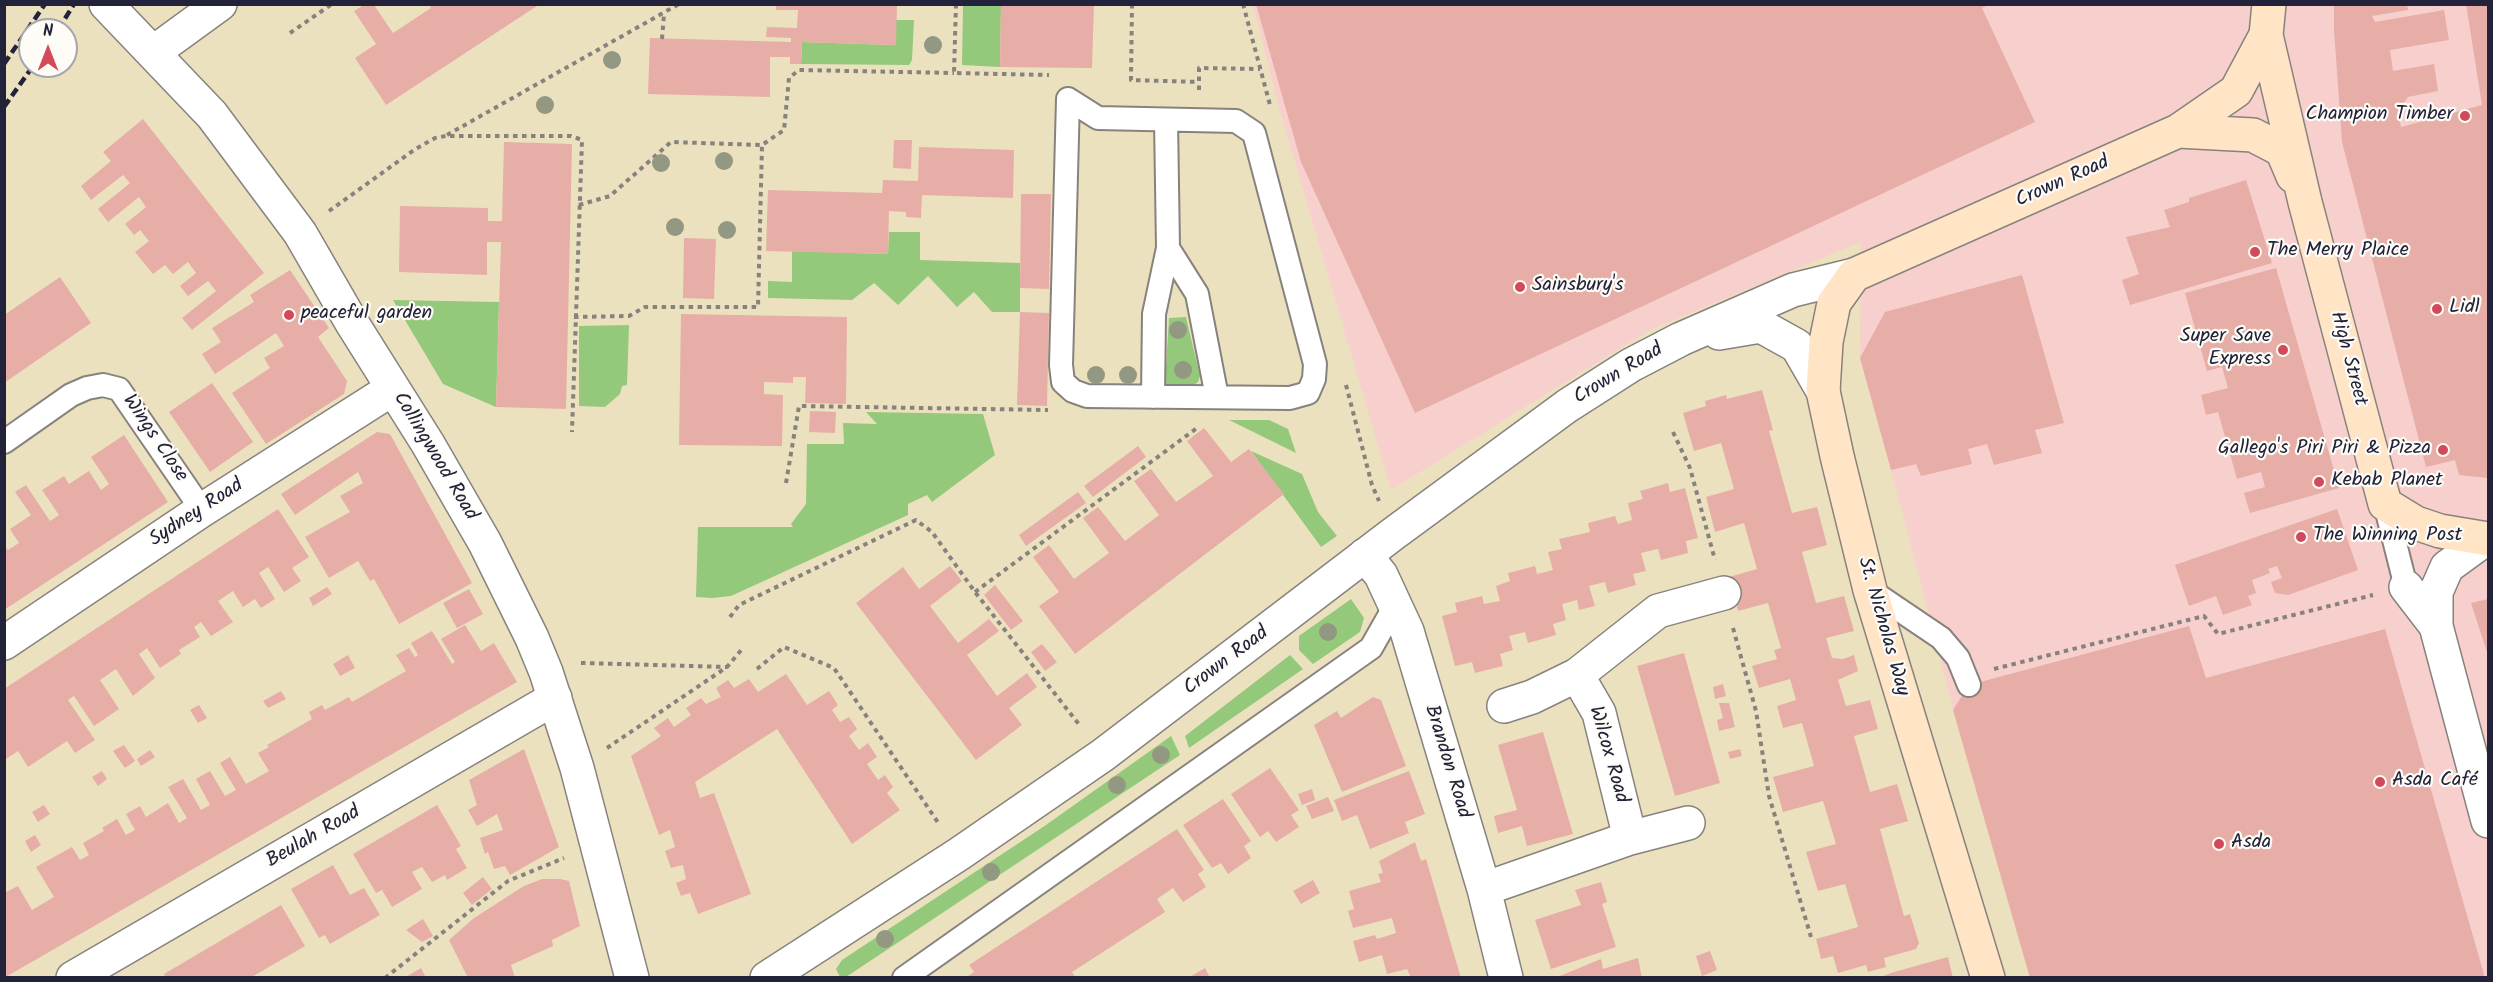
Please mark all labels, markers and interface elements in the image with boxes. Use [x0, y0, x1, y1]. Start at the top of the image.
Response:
north arrow [18, 18, 78, 78]
text: N [43, 19, 53, 44]
place label: Champion Timber [2305, 104, 2453, 128]
marker: Champion Timber [2458, 109, 2472, 123]
street label: Crown Road [2012, 152, 2114, 214]
place label: The Merry Plaice [2267, 240, 2409, 264]
marker: The Merry Plaice [2248, 245, 2262, 259]
place label: Sainsbury's [1532, 275, 1623, 299]
marker: Sainsbury's [1513, 280, 1527, 294]
place label: Lidl [2449, 297, 2480, 321]
marker: Lidl [2430, 302, 2444, 316]
place label: peaceful garden [301, 303, 432, 327]
marker: peaceful garden [282, 308, 296, 322]
street label: High Street [2323, 309, 2371, 409]
place label: Super Save Express [2180, 326, 2271, 373]
street label: Crown Road [1570, 339, 1668, 411]
marker: Super Save Express [2276, 343, 2290, 357]
street label: Collingwood Road [386, 388, 482, 526]
street label: Wings Close [116, 391, 192, 487]
place label: Gallego's Piri Piri & Pizza [2218, 438, 2431, 462]
marker: Gallego's Piri Piri & Pizza [2436, 443, 2450, 457]
place label: Kebab Planet [2331, 470, 2443, 494]
street label: Sydney Road [146, 475, 248, 553]
marker: Kebab Planet [2312, 475, 2326, 489]
place label: The Winning Post [2313, 525, 2462, 549]
marker: The Winning Post [2294, 530, 2308, 544]
street label: St. Nicholas Way [1851, 555, 1913, 699]
street label: Crown Road [1180, 622, 1274, 702]
street label: Brandon Road [1417, 702, 1475, 822]
street label: Wilcox Road [1582, 704, 1632, 806]
place label: Asda Café [2392, 770, 2478, 794]
marker: Asda Café [2373, 775, 2387, 789]
street label: Beulah Road [263, 801, 365, 875]
place label: Asda [2231, 832, 2271, 856]
marker: Asda [2212, 837, 2226, 851]

